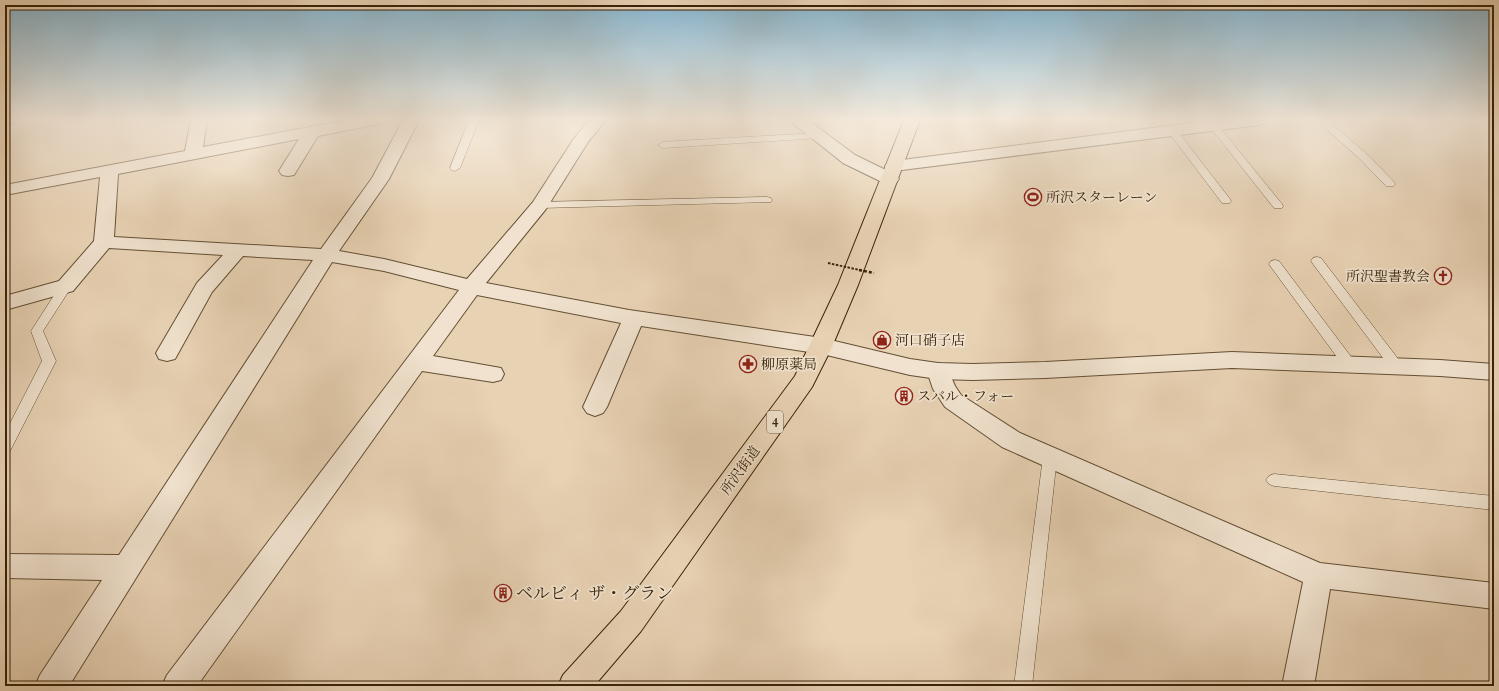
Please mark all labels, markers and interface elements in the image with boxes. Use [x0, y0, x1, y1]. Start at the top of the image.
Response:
sports icon: 所沢スターレーン [1023, 187, 1043, 207]
place label: 所沢スターレーン [1046, 188, 1157, 207]
church icon: 所沢聖書教会 [1433, 266, 1453, 286]
place label: 所沢聖書教会 [1346, 267, 1430, 286]
shop icon: 河口硝子店 [872, 330, 892, 350]
place label: 河口硝子店 [895, 331, 965, 350]
pharmacy icon: 柳原薬局 [738, 354, 758, 374]
place label: 柳原薬局 [761, 355, 817, 374]
building icon: スバル・フォー [894, 386, 914, 406]
place label: スバル・フォー [917, 387, 1014, 406]
road number: 4 [767, 411, 783, 433]
street label: 所沢街道 [716, 442, 765, 499]
place label: ベルビィ ザ・グラン [516, 582, 673, 605]
building icon: ベルビィ ザ・グラン [493, 583, 513, 603]

